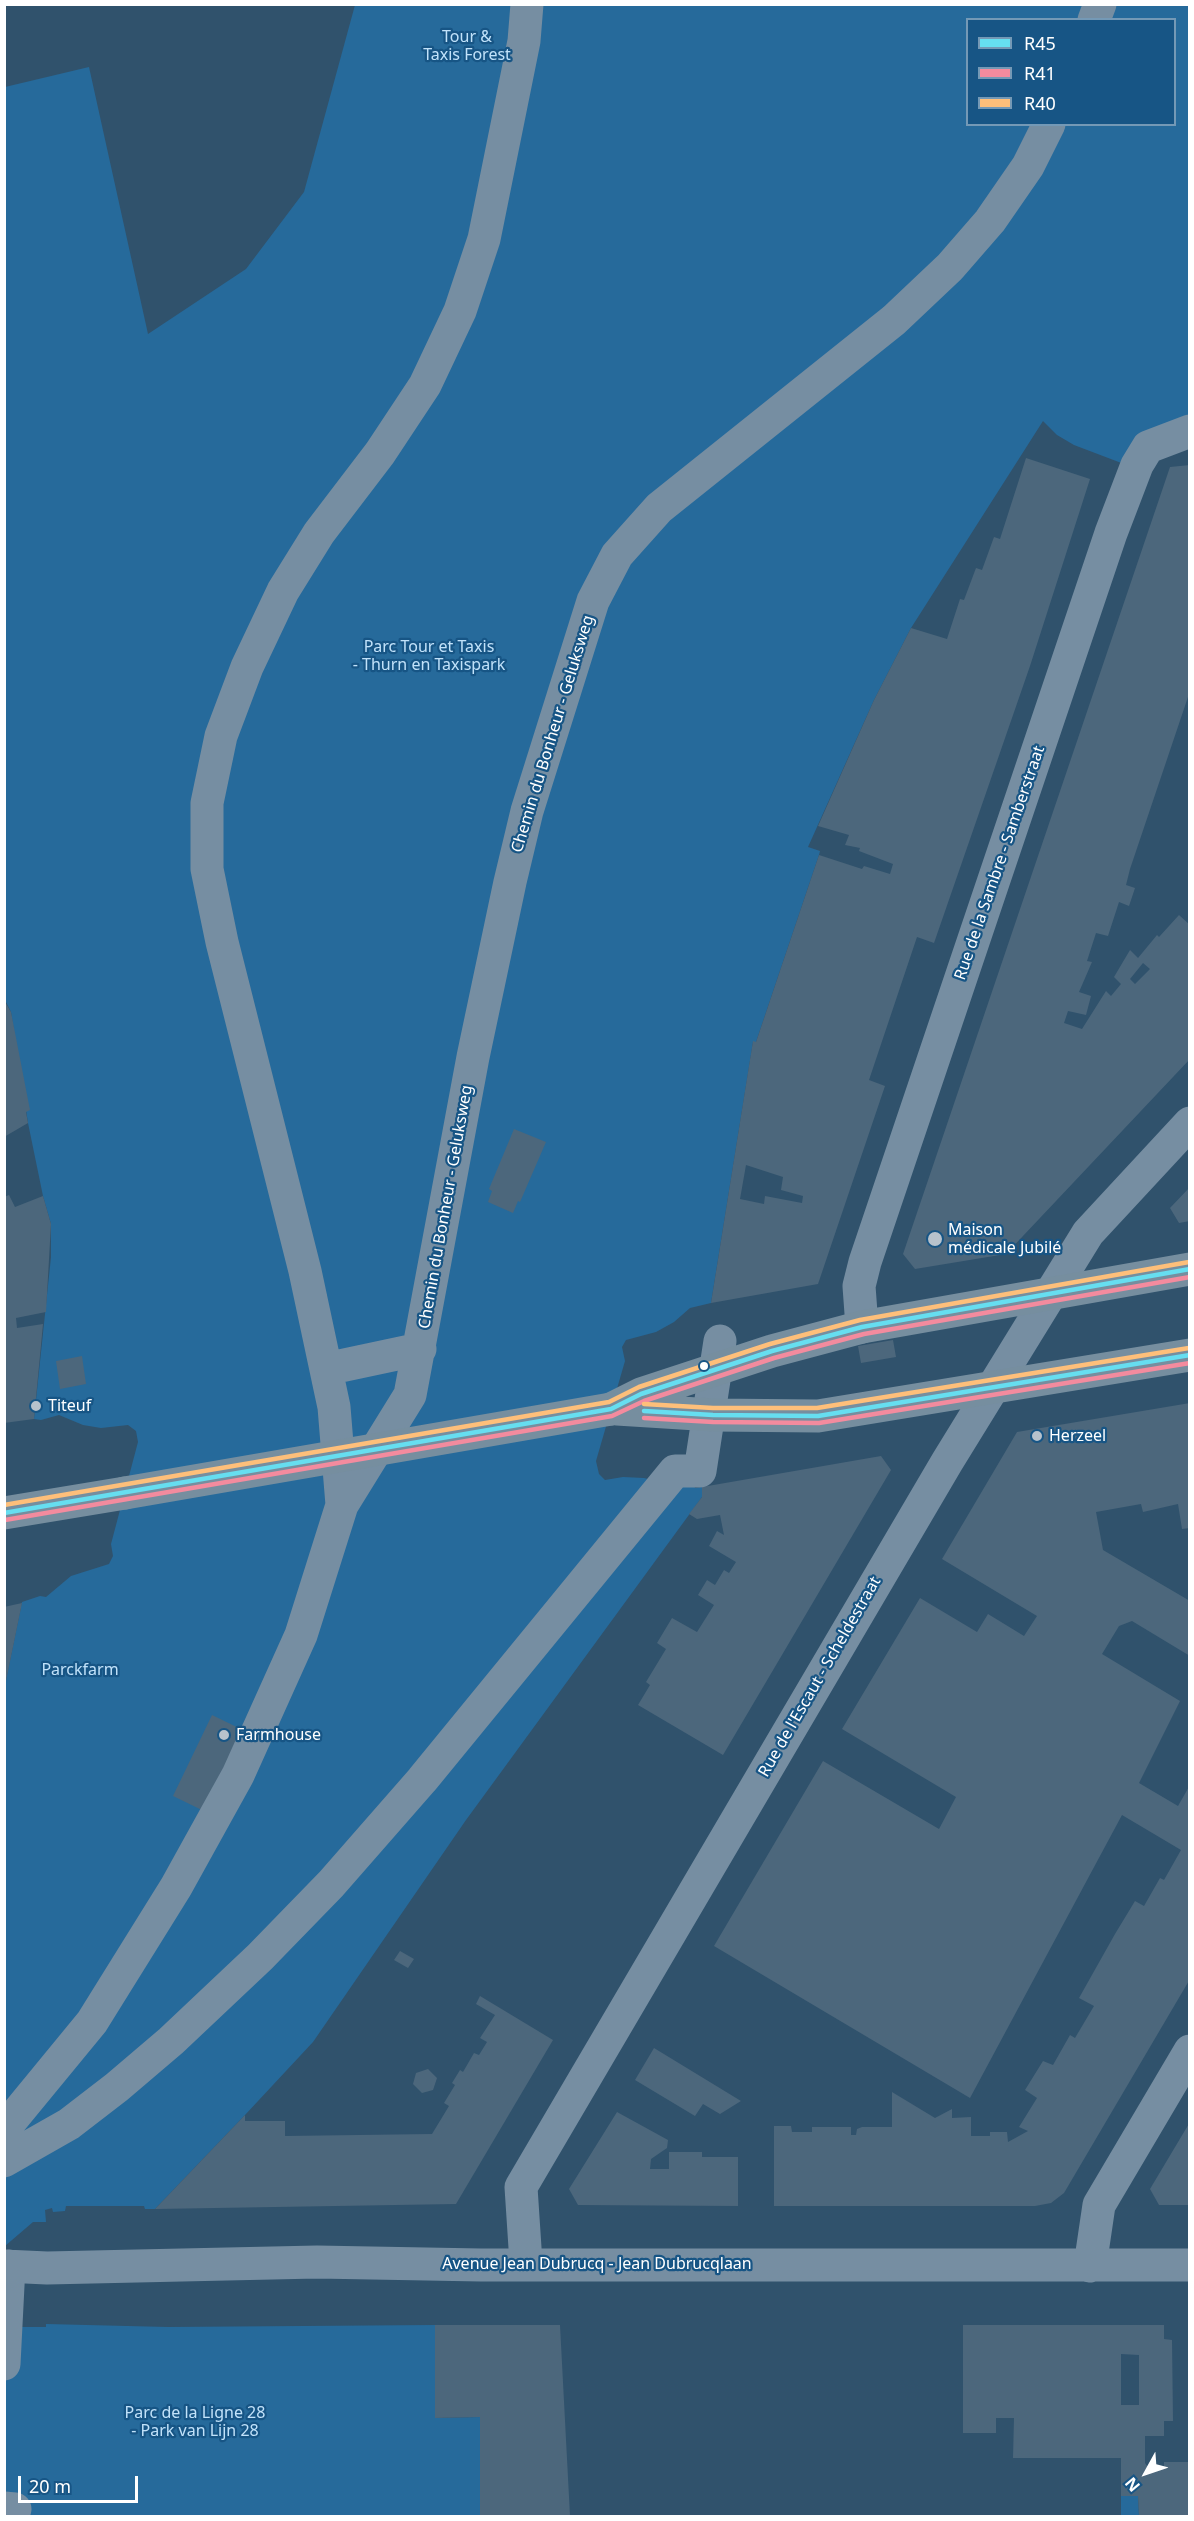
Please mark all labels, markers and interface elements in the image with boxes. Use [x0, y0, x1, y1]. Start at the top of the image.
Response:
legend [966, 18, 1176, 126]
park label: Tour & Taxis Forest [423, 27, 511, 65]
text: R45 [1024, 31, 1056, 55]
text: R41 [1024, 61, 1056, 85]
text: R40 [1024, 91, 1056, 115]
street label: Chemin du Bonheur - Geluksweg [508, 613, 598, 855]
park label: Parc Tour et Taxis - Thurn en Taxispark [353, 637, 505, 675]
street label: Rue de la Sambre - Samberstraat [951, 743, 1049, 983]
street label: Chemin du Bonheur - Geluksweg [415, 1084, 477, 1330]
place label: Maison médicale Jubilé [948, 1220, 1061, 1258]
marker: Maison médicale Jubilé [926, 1230, 944, 1248]
unlabelled marker [698, 1360, 710, 1372]
place label: Titeuf [48, 1396, 91, 1416]
marker: Titeuf [29, 1399, 43, 1413]
place label: Herzeel [1049, 1426, 1106, 1446]
marker: Herzeel [1030, 1429, 1044, 1443]
street label: Rue de l'Escaut - Scheldestraat [755, 1573, 885, 1781]
park label: Parckfarm [41, 1660, 119, 1680]
place label: Farmhouse [236, 1725, 321, 1745]
marker: Farmhouse [217, 1728, 231, 1742]
street label: Avenue Jean Dubrucq - Jean Dubrucqlaan [442, 2254, 752, 2274]
park label: Parc de la Ligne 28 - Park van Lijn 28 [125, 2403, 265, 2441]
north arrow [1116, 2443, 1176, 2503]
scale bar [21, 2464, 141, 2502]
text: N [1120, 2473, 1145, 2497]
text: 20 m [29, 2474, 71, 2498]

